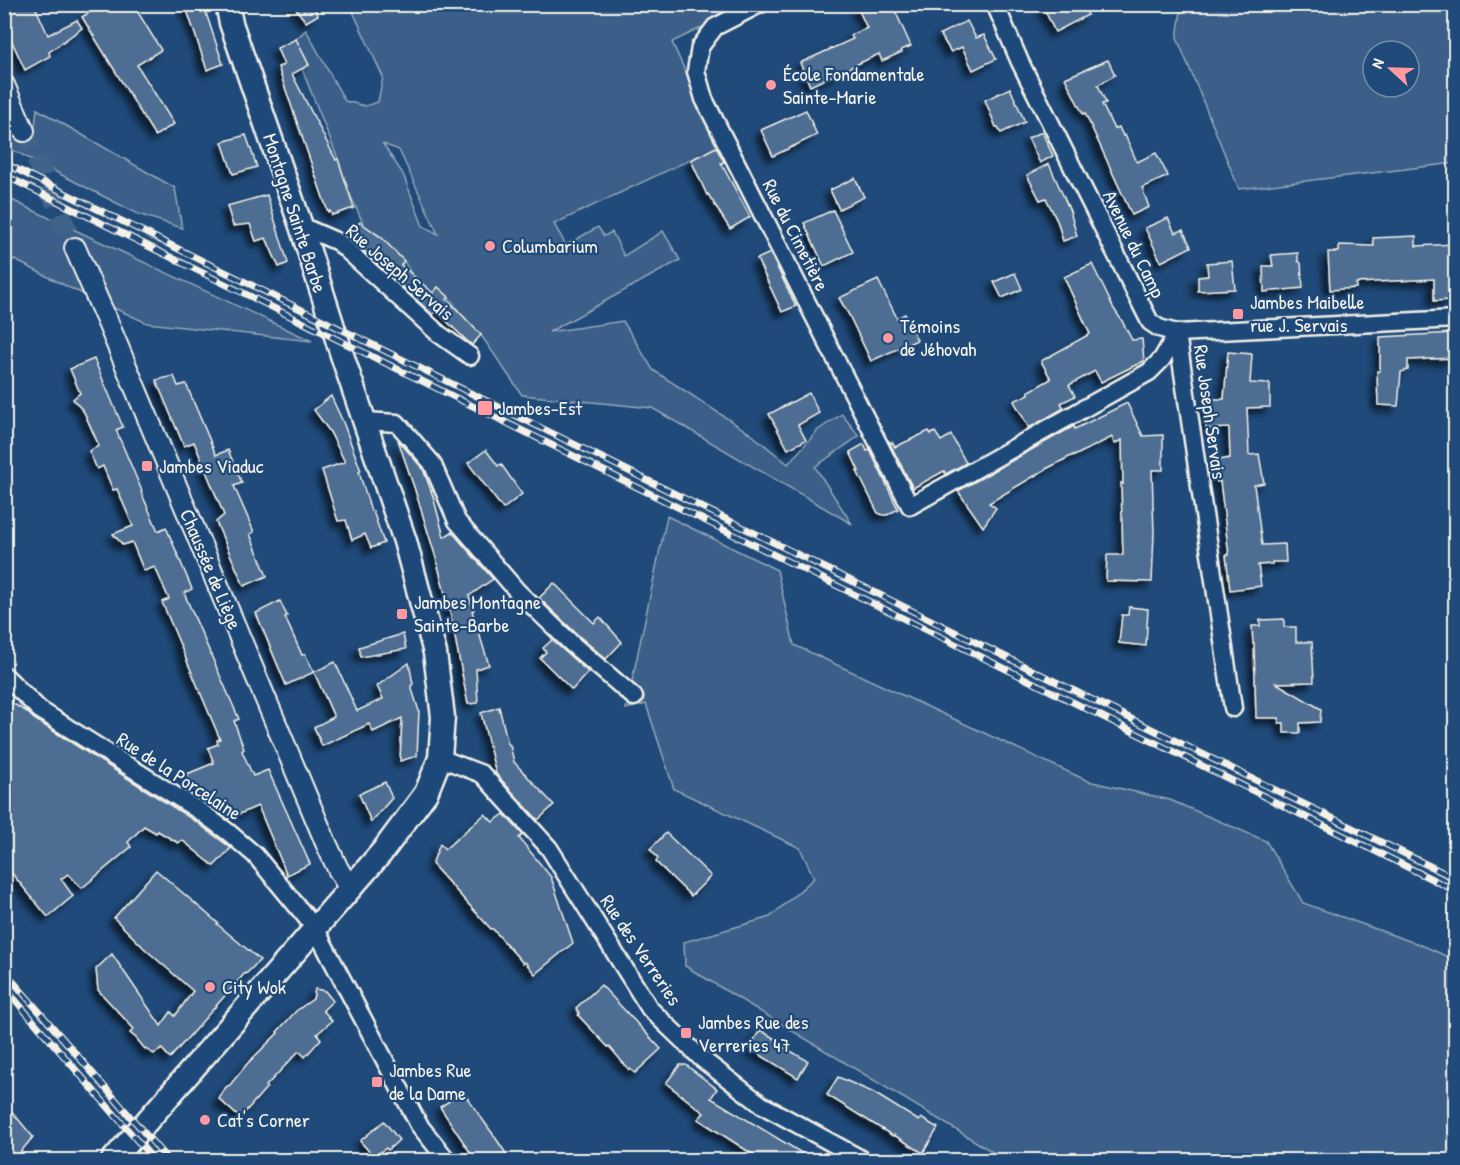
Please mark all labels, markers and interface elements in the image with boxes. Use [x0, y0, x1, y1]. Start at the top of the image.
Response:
north arrow [1361, 39, 1421, 99]
text: N [1365, 55, 1389, 71]
place label: École Fondamentale Sainte-Marie [783, 60, 924, 110]
marker: École Fondamentale Sainte-Marie [764, 78, 778, 92]
street label: Montagne Sainte Barbe [257, 130, 334, 296]
street label: Rue du Cimetière [757, 174, 836, 295]
street label: Avenue du Camp [1097, 185, 1172, 303]
street label: Rue Joseph Servais [340, 217, 460, 326]
place label: Columbarium [502, 232, 598, 259]
marker: Columbarium [483, 239, 497, 253]
place label: Jambes Maibelle rue J. Servais [1250, 288, 1364, 338]
marker: Jambes Maibelle rue J. Servais [1231, 307, 1245, 321]
place label: Témoins de Jéhovah [900, 312, 976, 362]
marker: Témoins de Jéhovah [881, 331, 895, 345]
street label: Rue Joseph Servais [1188, 343, 1233, 481]
place label: Jambes-Est [498, 394, 583, 421]
marker: Jambes-Est [476, 399, 494, 417]
place label: Jambes Viaduc [159, 452, 264, 479]
marker: Jambes Viaduc [140, 459, 154, 473]
street label: Chaussée de Liège [174, 505, 249, 633]
place label: Jambes Montagne Sainte-Barbe [414, 588, 541, 638]
marker: Jambes Montagne Sainte-Barbe [395, 607, 409, 621]
street label: Rue de la Porcelaine [112, 725, 247, 826]
street label: Rue des Verreries [594, 889, 689, 1011]
place label: City Wok [222, 973, 286, 1000]
marker: City Wok [203, 980, 217, 994]
place label: Jambes Rue des Verreries 47 [698, 1008, 809, 1058]
marker: Jambes Rue des Verreries 47 [679, 1026, 693, 1040]
place label: Jambes Rue de la Dame [389, 1056, 471, 1106]
marker: Jambes Rue de la Dame [370, 1075, 384, 1089]
place label: Cat's Corner [217, 1106, 310, 1133]
marker: Cat's Corner [198, 1113, 212, 1127]

